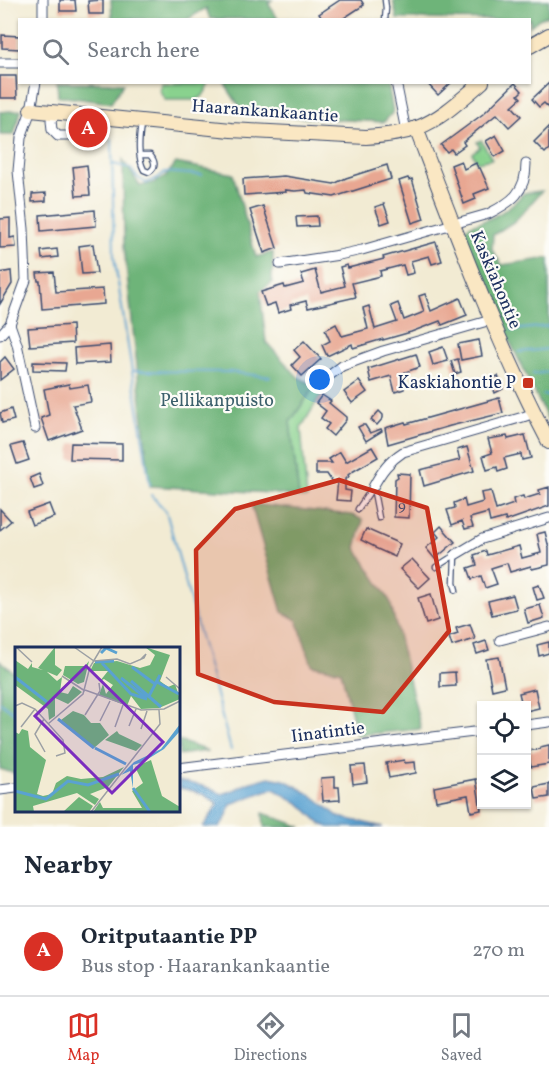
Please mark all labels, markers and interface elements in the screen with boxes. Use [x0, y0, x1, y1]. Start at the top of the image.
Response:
search box [18, 18, 531, 84]
icon: search [39, 35, 72, 68]
text: Search here [87, 36, 200, 67]
street label: Haarankankaantie [191, 94, 339, 130]
pin: A [68, 106, 107, 150]
street label: Kaskiahontie [463, 227, 527, 333]
your location [305, 365, 334, 394]
place label: Kaskiahontie P [398, 371, 516, 396]
marker: Kaskiahontie P [521, 376, 535, 390]
park label: Pellikanpuisto [160, 389, 274, 414]
house number: 9 [398, 496, 406, 517]
inset map [15, 647, 180, 812]
map controls [477, 701, 531, 809]
button: locate [477, 701, 531, 755]
street label: Iinatintie [290, 716, 366, 750]
button: layers [477, 755, 531, 809]
text: Nearby [24, 848, 113, 884]
text: Oritputaantie PP [81, 922, 257, 953]
text: A [36, 937, 51, 965]
text: 270 m [472, 937, 525, 965]
text: Bus stop · Haarankankaantie [81, 953, 330, 981]
tab: Map [67, 1009, 100, 1067]
tab: Directions [234, 1009, 307, 1067]
tab: Saved [441, 1009, 482, 1067]

